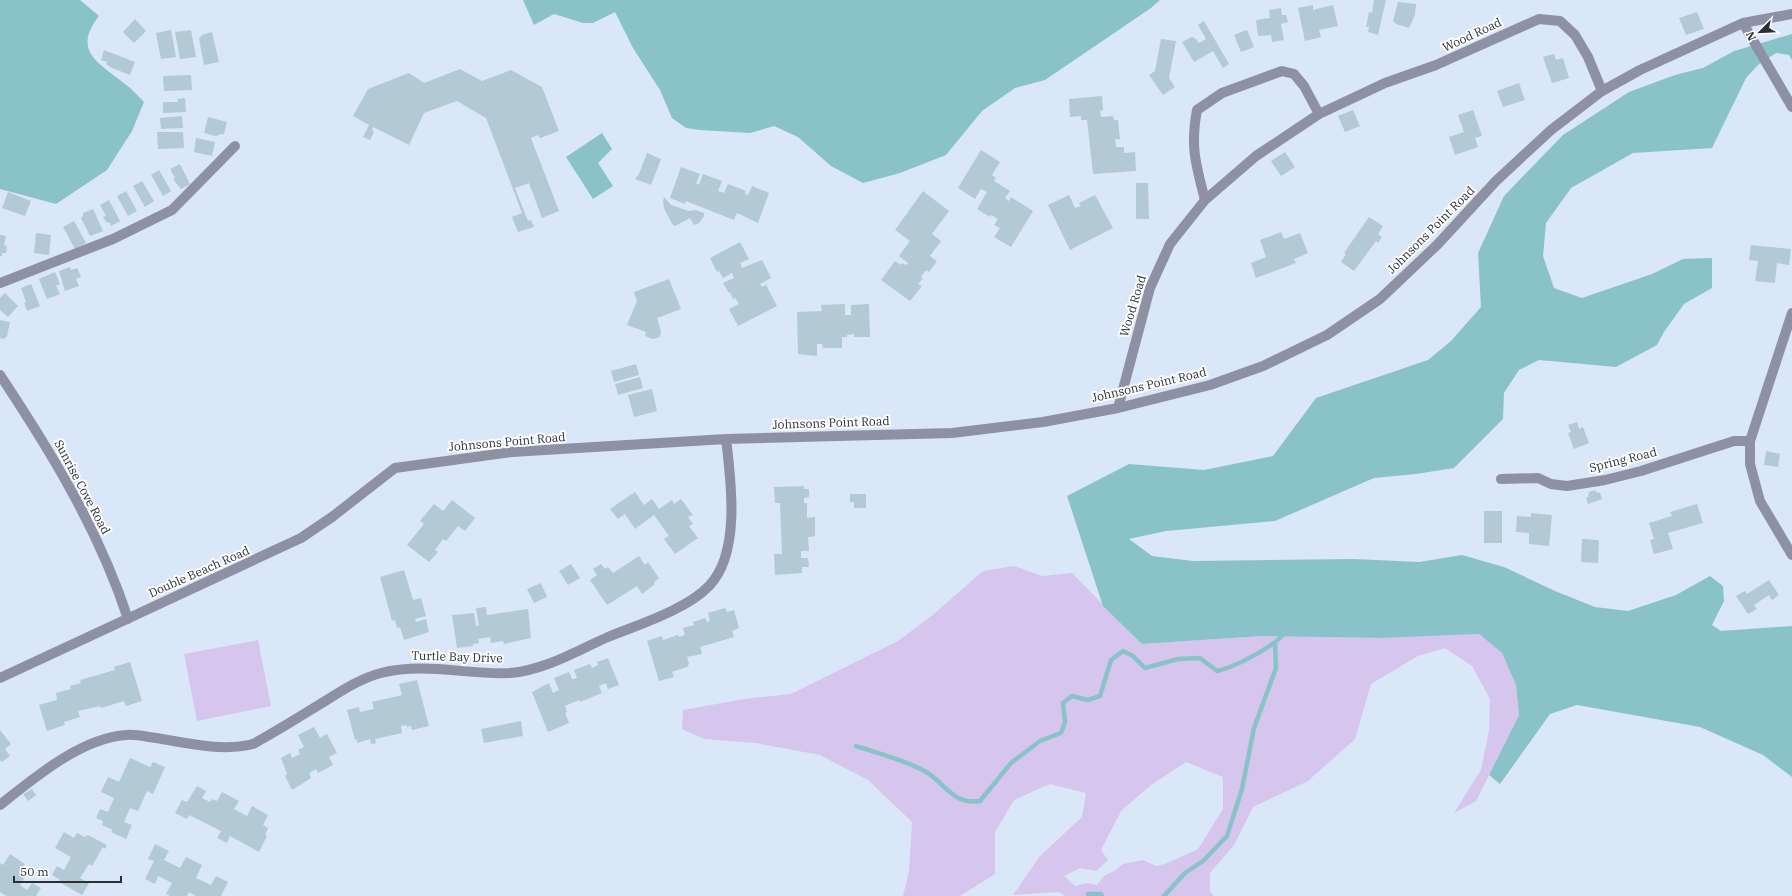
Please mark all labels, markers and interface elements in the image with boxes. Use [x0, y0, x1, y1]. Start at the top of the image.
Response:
north arrow [1740, 12, 1780, 52]
street label: Wood Road [1440, 14, 1504, 55]
text: N [1743, 29, 1759, 43]
street label: Johnsons Point Road [1384, 183, 1477, 276]
street label: Wood Road [1116, 273, 1149, 338]
street label: Johnsons Point Road [1090, 364, 1208, 405]
street label: Johnsons Point Road [772, 413, 890, 432]
street label: Johnsons Point Road [448, 429, 566, 454]
street label: Sunrise Cove Road [51, 437, 114, 537]
street label: Spring Road [1588, 444, 1658, 475]
street label: Double Beach Road [146, 543, 252, 601]
street label: Turtle Bay Drive [411, 647, 503, 666]
scale bar [14, 858, 121, 884]
text: 50 m [20, 864, 49, 879]

